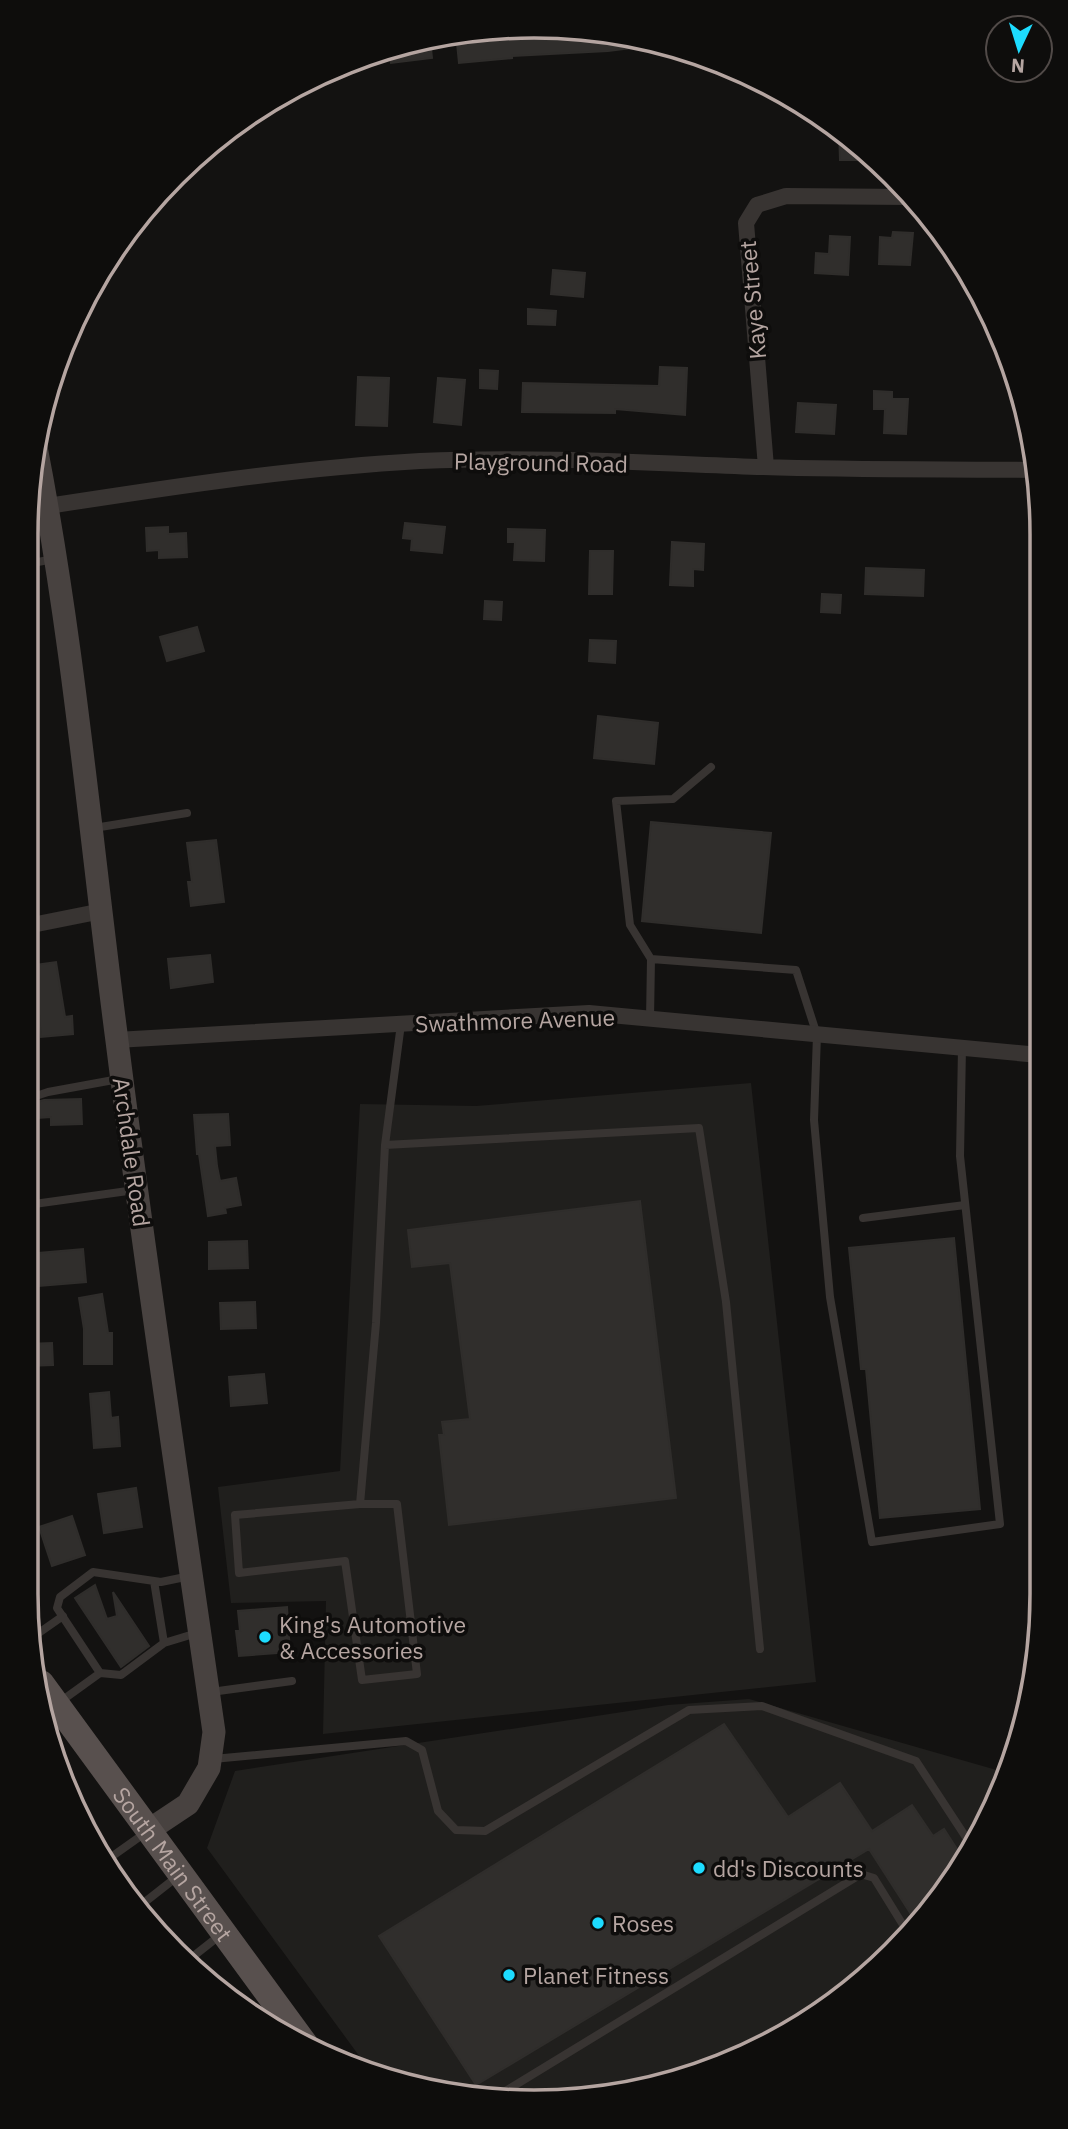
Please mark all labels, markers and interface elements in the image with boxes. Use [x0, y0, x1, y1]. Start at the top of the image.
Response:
north arrow [984, 14, 1054, 84]
text: N [1010, 54, 1026, 78]
street label: Kaye Street [732, 239, 772, 361]
street label: Playground Road [454, 445, 628, 479]
street label: Swathmore Avenue [414, 1002, 616, 1038]
street label: Archdale Road [107, 1075, 157, 1229]
place label: King's Automotive & Accessories [279, 1609, 466, 1665]
marker: King's Automotive & Accessories [257, 1629, 273, 1645]
street label: South Main Street [107, 1781, 240, 1947]
place label: dd's Discounts [713, 1853, 864, 1883]
marker: dd's Discounts [691, 1860, 707, 1876]
place label: Roses [612, 1908, 674, 1938]
marker: Roses [590, 1915, 606, 1931]
place label: Planet Fitness [523, 1960, 669, 1990]
marker: Planet Fitness [501, 1967, 517, 1983]

